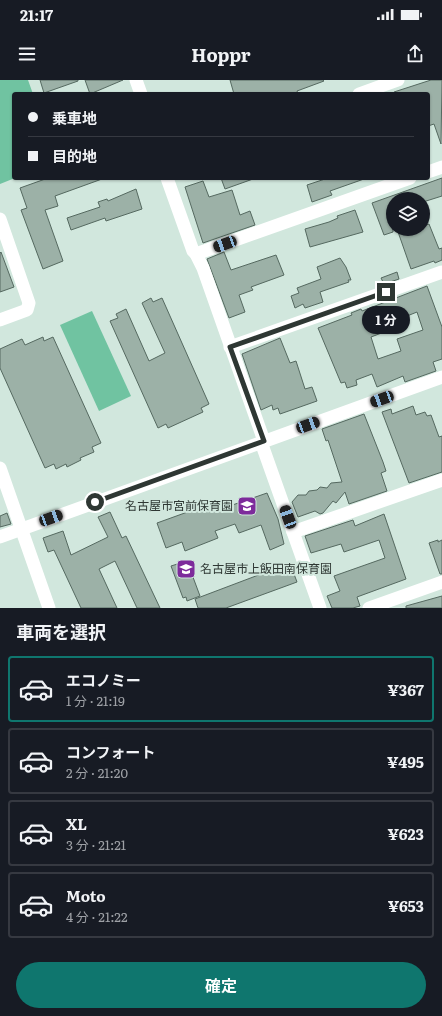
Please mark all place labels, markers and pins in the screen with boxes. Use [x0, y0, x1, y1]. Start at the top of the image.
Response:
school or university icon: 名古屋市宮前保育園 [236, 495, 258, 517]
place label: 名古屋市宮前保育園 [125, 496, 233, 514]
school or university icon: 名古屋市上飯田南保育園 [175, 558, 197, 580]
place label: 名古屋市上飯田南保育園 [200, 559, 332, 577]

